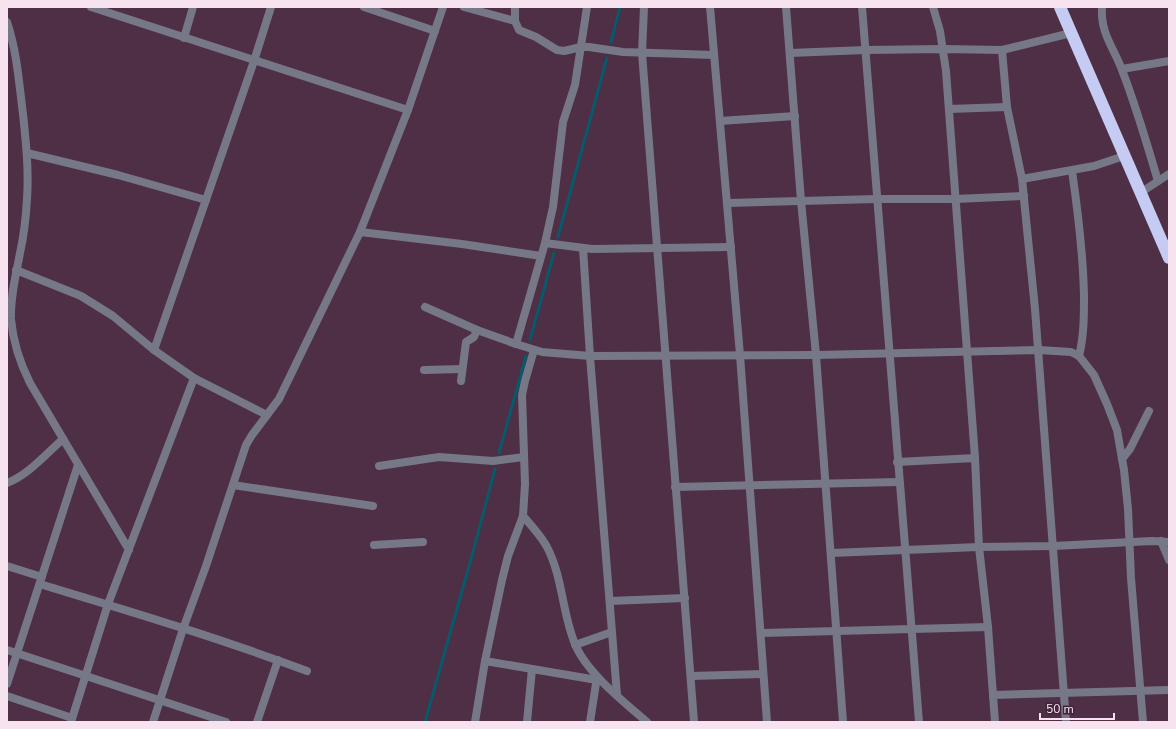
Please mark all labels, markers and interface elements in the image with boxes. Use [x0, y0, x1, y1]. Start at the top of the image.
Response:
scale bar [1040, 695, 1114, 721]
text: 50 m [1046, 701, 1074, 717]

